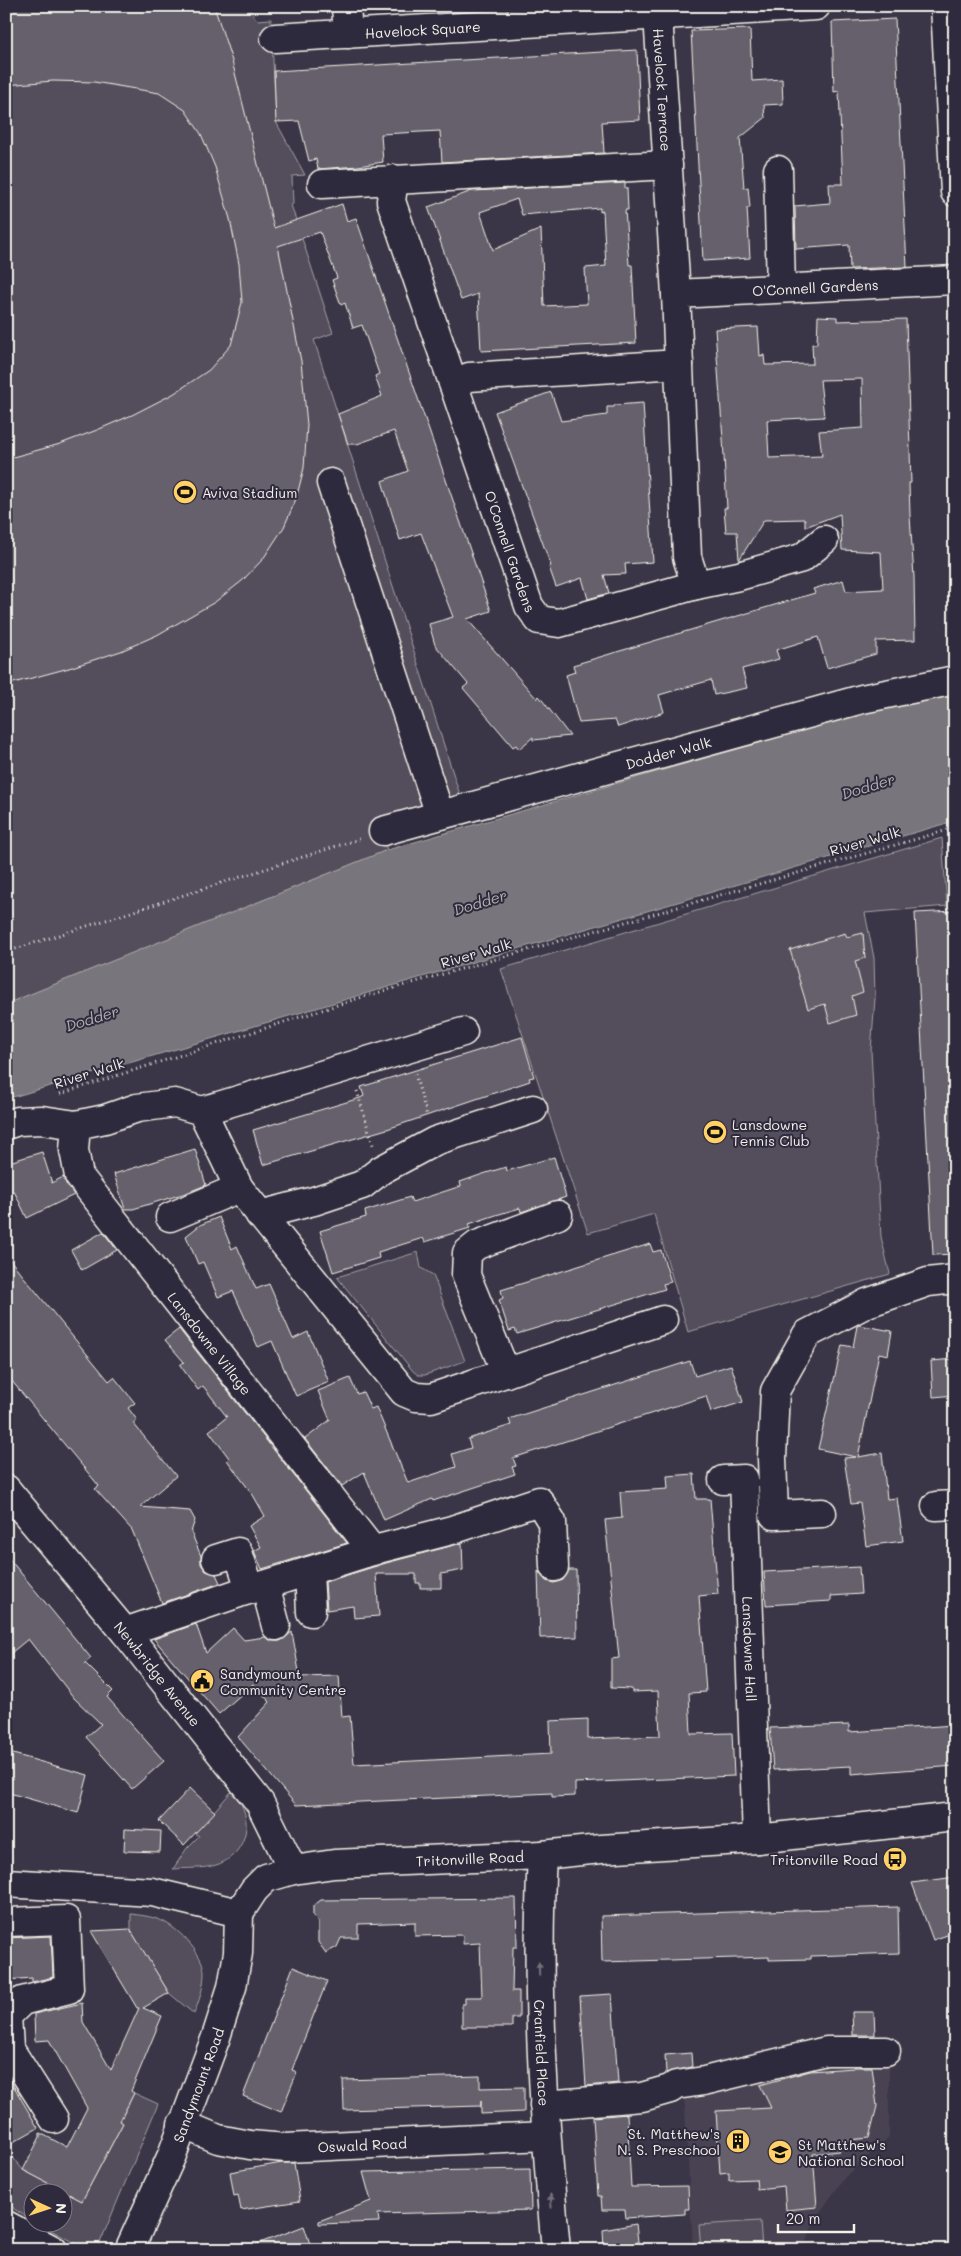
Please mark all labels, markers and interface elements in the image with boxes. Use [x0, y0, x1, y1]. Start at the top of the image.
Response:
street label: Havelock Square [364, 16, 481, 42]
street label: Havelock Terrace [649, 28, 676, 152]
street label: O'Connell Gardens [752, 274, 879, 300]
sports icon: Aviva Stadium [172, 479, 198, 505]
place label: Aviva Stadium [202, 483, 297, 502]
street label: O'Connell Gardens [481, 488, 540, 616]
street label: Dodder Walk [623, 732, 713, 773]
water label: Dodder [839, 768, 898, 804]
street label: River Walk [827, 822, 903, 860]
water label: Dodder [451, 884, 510, 920]
street label: River Walk [438, 934, 514, 972]
water label: Dodder [63, 1000, 122, 1036]
street label: River Walk [51, 1053, 127, 1093]
place label: Lansdowne Tennis Club [732, 1115, 810, 1150]
sports icon: Lansdowne Tennis Club [702, 1119, 728, 1145]
street label: Lansdowne Village [164, 1288, 256, 1398]
street label: Lansdowne Hall [739, 1596, 762, 1702]
street label: Newbridge Avenue [110, 1617, 205, 1730]
place label: Sandymount Community Centre [220, 1664, 347, 1699]
public building icon: Sandymount Community Centre [189, 1668, 215, 1694]
street label: Tritonville Road [415, 1846, 524, 1870]
bus stop icon: Tritonville Road [882, 1846, 908, 1872]
place label: Tritonville Road [770, 1850, 878, 1869]
one-way arrow [535, 1961, 543, 1977]
street label: Cranfield Place [531, 1999, 554, 2107]
street label: Sandymount Road [168, 2025, 228, 2145]
place label: St. Matthew's N. S. Preschool [617, 2124, 720, 2159]
building icon: St. Matthew's N. S. Preschool [725, 2128, 751, 2154]
street label: Oswald Road [317, 2133, 407, 2156]
place label: St Matthew's National School [798, 2135, 904, 2170]
school or university icon: St Matthew's National School [767, 2139, 793, 2165]
north arrow [22, 2184, 72, 2234]
one-way arrow [547, 2193, 555, 2209]
scale bar [778, 2201, 855, 2233]
text: N [52, 2203, 71, 2215]
text: 20 m [786, 2208, 820, 2228]

